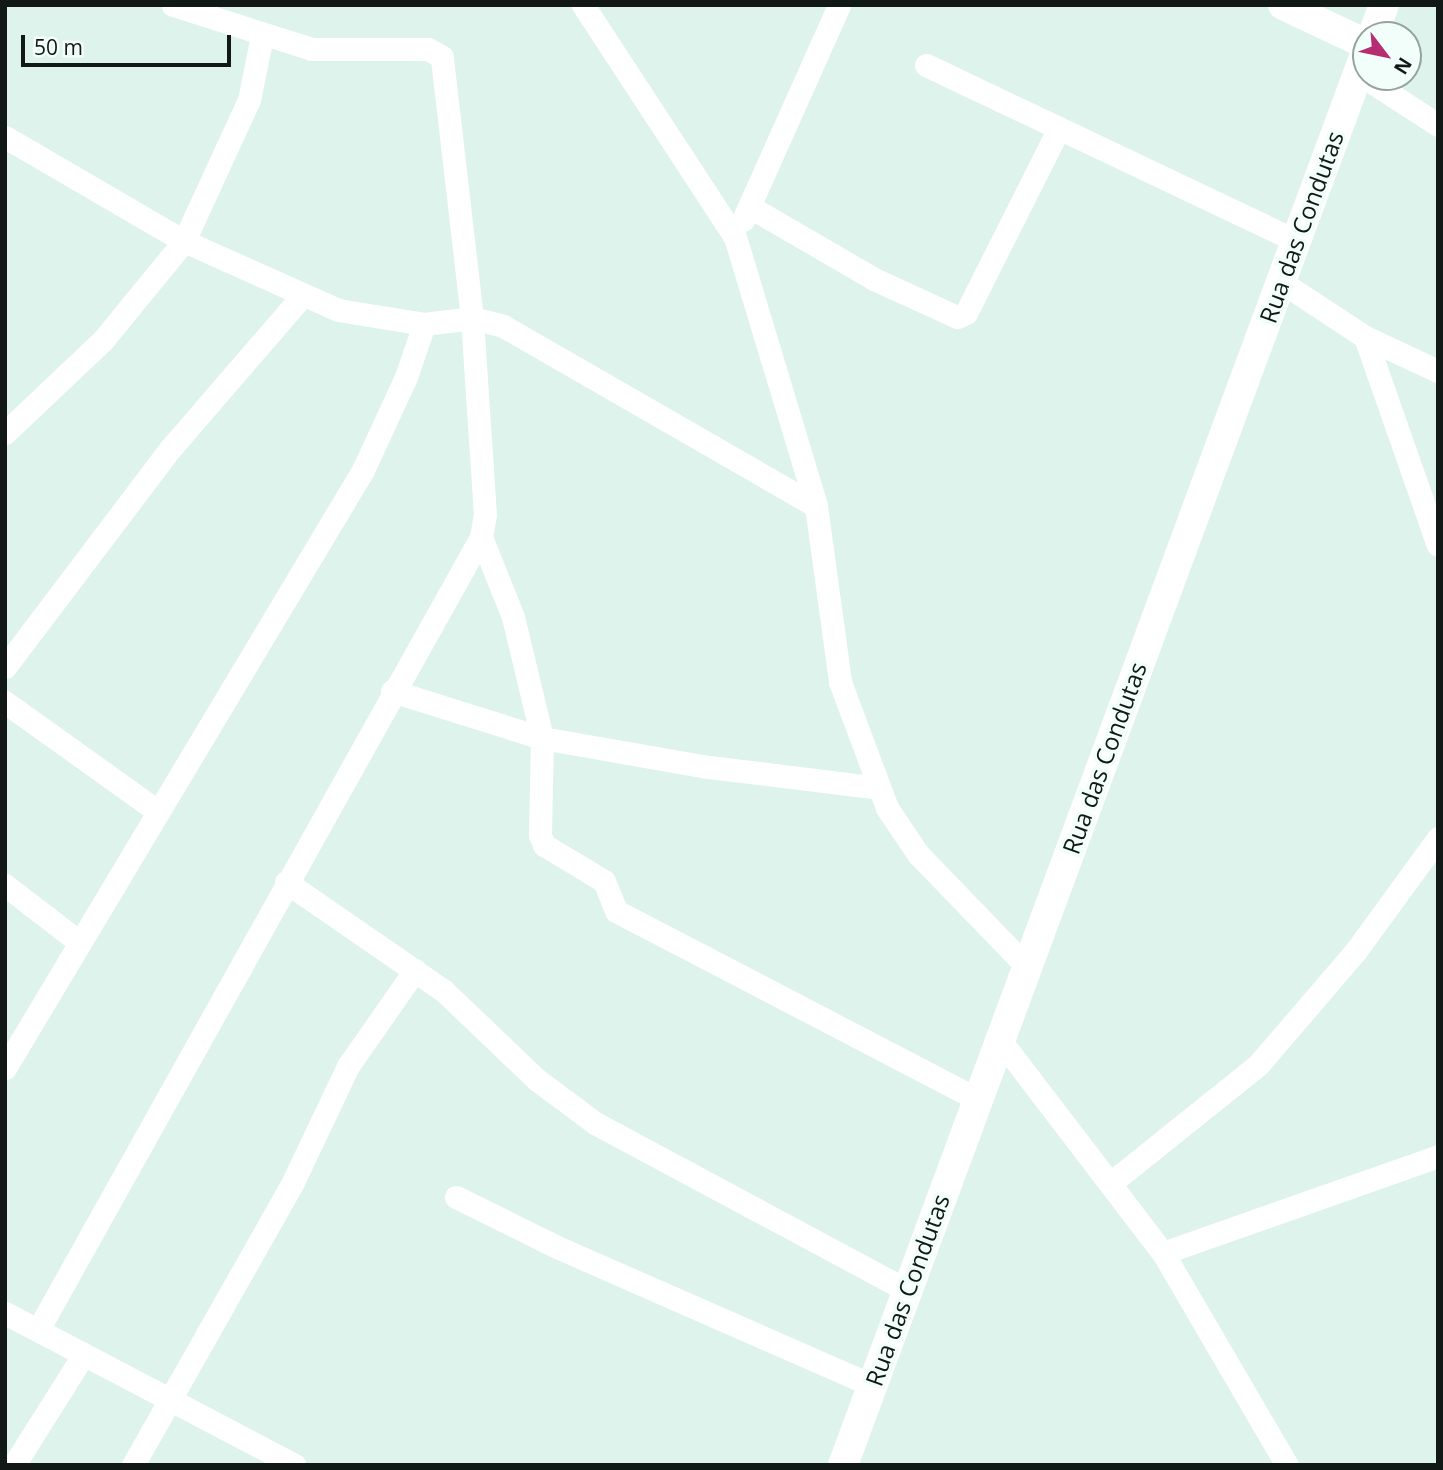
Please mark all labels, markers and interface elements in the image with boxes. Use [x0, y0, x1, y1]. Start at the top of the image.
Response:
scale bar [24, 21, 234, 65]
north arrow [1352, 21, 1422, 91]
text: 50 m [34, 33, 83, 61]
text: N [1388, 53, 1418, 80]
street label: Rua das Condutas [1253, 127, 1349, 327]
street label: Rua das Condutas [1056, 658, 1152, 858]
street label: Rua das Condutas [859, 1190, 955, 1390]

